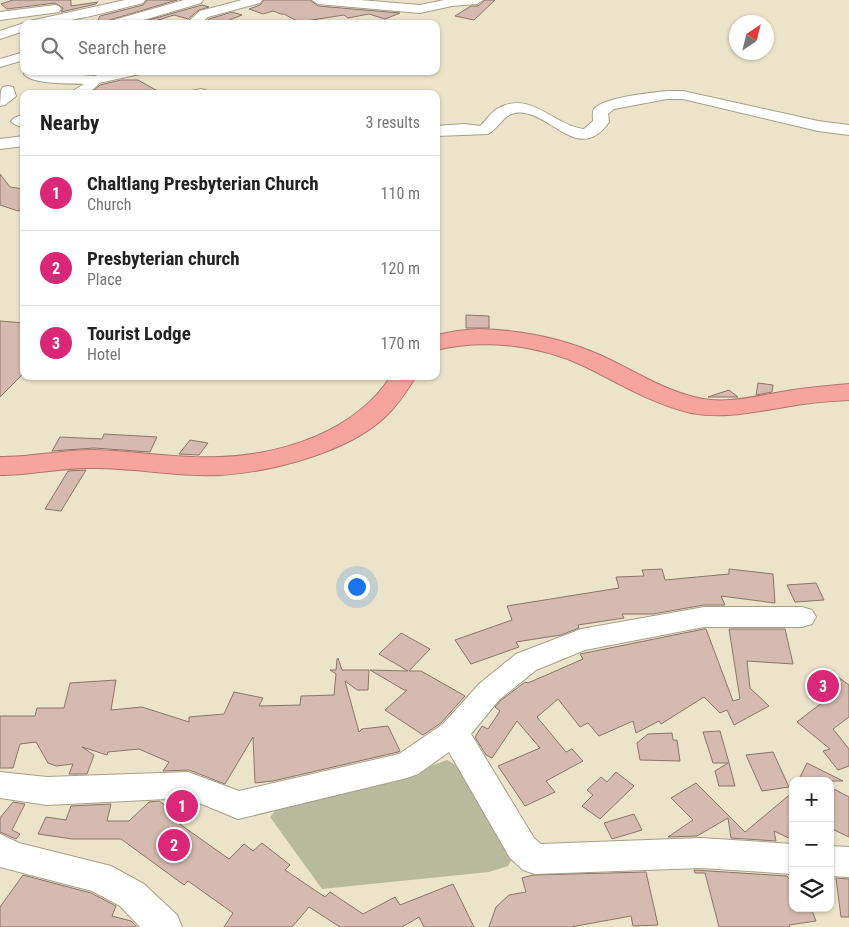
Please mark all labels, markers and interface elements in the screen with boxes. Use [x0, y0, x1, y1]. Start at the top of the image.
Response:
north arrow [729, 15, 774, 60]
search box [20, 20, 440, 75]
icon: search [38, 34, 66, 62]
text: Search here [78, 36, 166, 59]
text: Nearby [40, 111, 99, 135]
text: 3 results [365, 113, 420, 132]
text: Chaltlang Presbyterian Church [87, 172, 319, 195]
text: 1 [52, 184, 60, 203]
text: 110 m [381, 184, 420, 203]
text: Church [87, 195, 131, 214]
text: Presbyterian church [87, 247, 240, 270]
text: 2 [52, 259, 60, 278]
text: 120 m [381, 259, 420, 278]
text: Place [87, 270, 122, 289]
text: Tourist Lodge [87, 322, 191, 345]
text: 3 [52, 334, 60, 353]
text: 170 m [381, 334, 420, 353]
text: Hotel [87, 345, 121, 364]
your location [344, 574, 370, 600]
pin: 3 [807, 667, 839, 705]
map controls [789, 777, 834, 912]
button: + [789, 777, 834, 822]
pin: 1 [166, 787, 198, 825]
button: − [789, 822, 834, 867]
pin: 2 [158, 826, 190, 864]
button: layers [789, 867, 834, 912]

